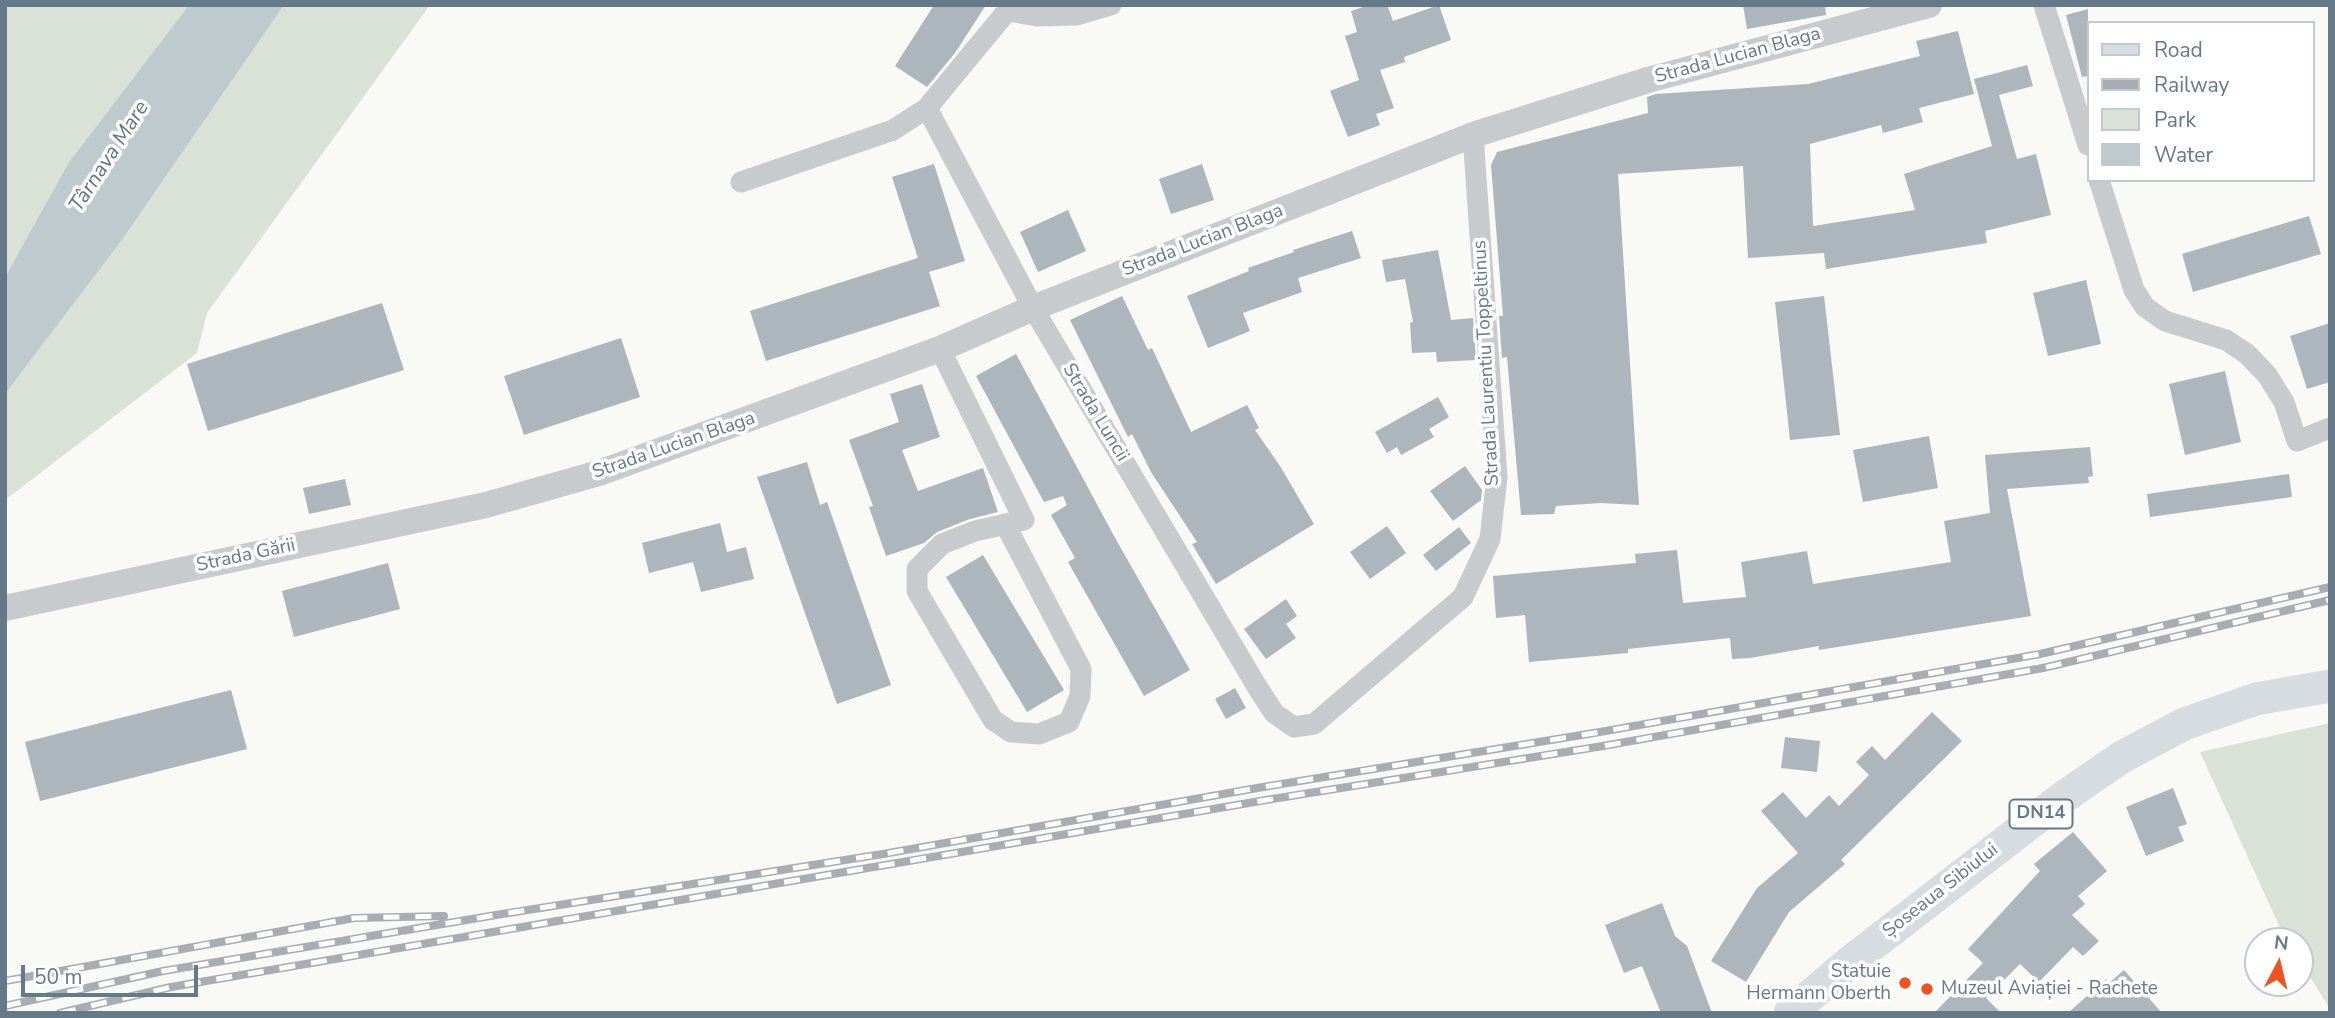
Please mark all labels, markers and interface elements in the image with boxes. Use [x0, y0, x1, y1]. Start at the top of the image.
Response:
legend [2086, 21, 2314, 182]
street label: Strada Lucian Blaga [1653, 23, 1823, 89]
text: Road [2154, 36, 2203, 64]
text: Railway [2154, 71, 2229, 99]
water label: Târnava Mare [65, 97, 155, 217]
text: Park [2154, 106, 2196, 134]
text: Water [2154, 141, 2213, 169]
street label: Strada Lucian Blaga [1119, 200, 1287, 282]
street label: Strada Laurentiu Toppeltinus [1469, 239, 1505, 487]
street label: Strada Luncii [1057, 360, 1133, 466]
street label: Strada Lucian Blaga [590, 407, 758, 485]
street label: Strada Gării [194, 534, 298, 578]
road number: DN14 [2010, 800, 2072, 828]
street label: Șoseaua Sibiului [1879, 839, 2003, 943]
north arrow [2244, 927, 2314, 997]
text: N [2273, 929, 2290, 957]
scale bar [24, 951, 201, 995]
place label: Statuie Hermann Oberth [1746, 961, 1891, 1005]
text: 50 m [34, 963, 83, 991]
marker: Statuie Hermann Oberth [1897, 975, 1913, 991]
place label: Muzeul Aviației - Rachete [1941, 978, 2158, 1000]
marker: Muzeul Aviației - Rachete [1919, 981, 1935, 997]

